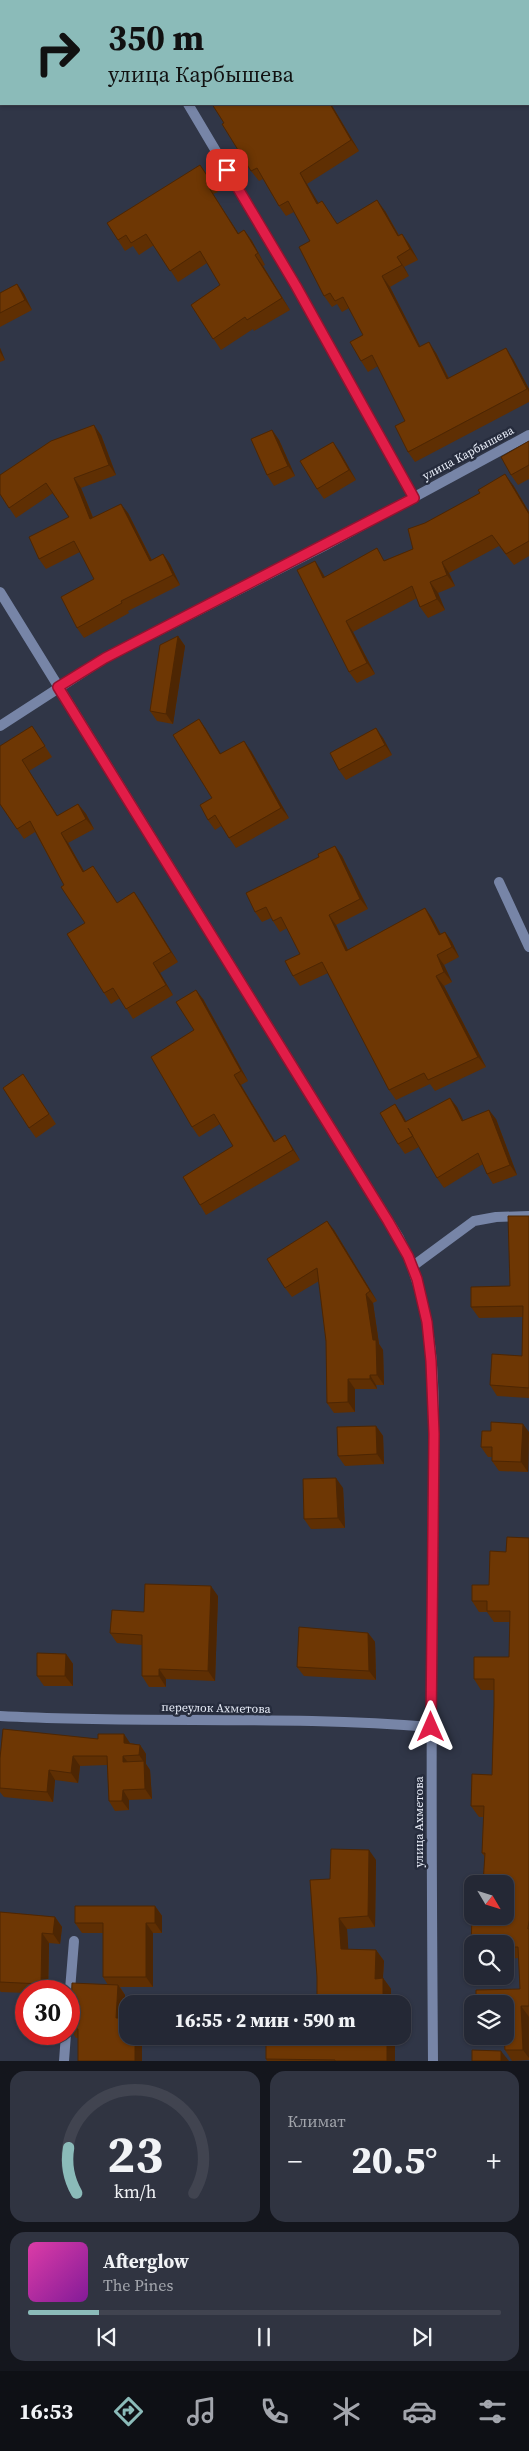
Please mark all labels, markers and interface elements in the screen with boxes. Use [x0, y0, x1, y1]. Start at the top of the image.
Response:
text: 350 m [108, 14, 204, 62]
icon: right [25, 20, 90, 85]
text: улица Карбышева [108, 59, 294, 89]
pin [206, 149, 248, 191]
icon: arrive [213, 156, 241, 184]
street label: улица Карбышева [419, 422, 517, 484]
street label: переулок Ахметова [161, 1699, 272, 1717]
position arrow [404, 1700, 456, 1752]
street label: улица Ахметова [411, 1776, 427, 1868]
north arrow [464, 1875, 514, 1925]
map controls [464, 1875, 514, 2045]
button: search [464, 1935, 514, 1985]
speed limit sign: 30 [15, 1980, 80, 2045]
button: layers [464, 1995, 514, 2045]
text: 16:55 · 2 мин · 590 m [175, 2007, 355, 2033]
text: Климат [288, 2110, 346, 2132]
text: 23 [107, 2118, 163, 2189]
text: 20.5° [351, 2134, 438, 2186]
text: − [288, 2142, 302, 2180]
text: + [486, 2142, 501, 2180]
text: km/h [113, 2179, 156, 2204]
text: Afterglow [103, 2248, 189, 2274]
text: The Pines [103, 2274, 173, 2296]
icon: previous [93, 2323, 121, 2351]
icon: pause [250, 2323, 278, 2351]
icon: next [408, 2323, 436, 2351]
icon: directions [111, 2394, 146, 2429]
icon: music [184, 2394, 219, 2429]
icon: phone [257, 2394, 292, 2429]
icon: climate [329, 2394, 364, 2429]
icon: car [402, 2394, 437, 2429]
icon: filters [475, 2394, 510, 2429]
text: 16:53 [19, 2396, 73, 2426]

